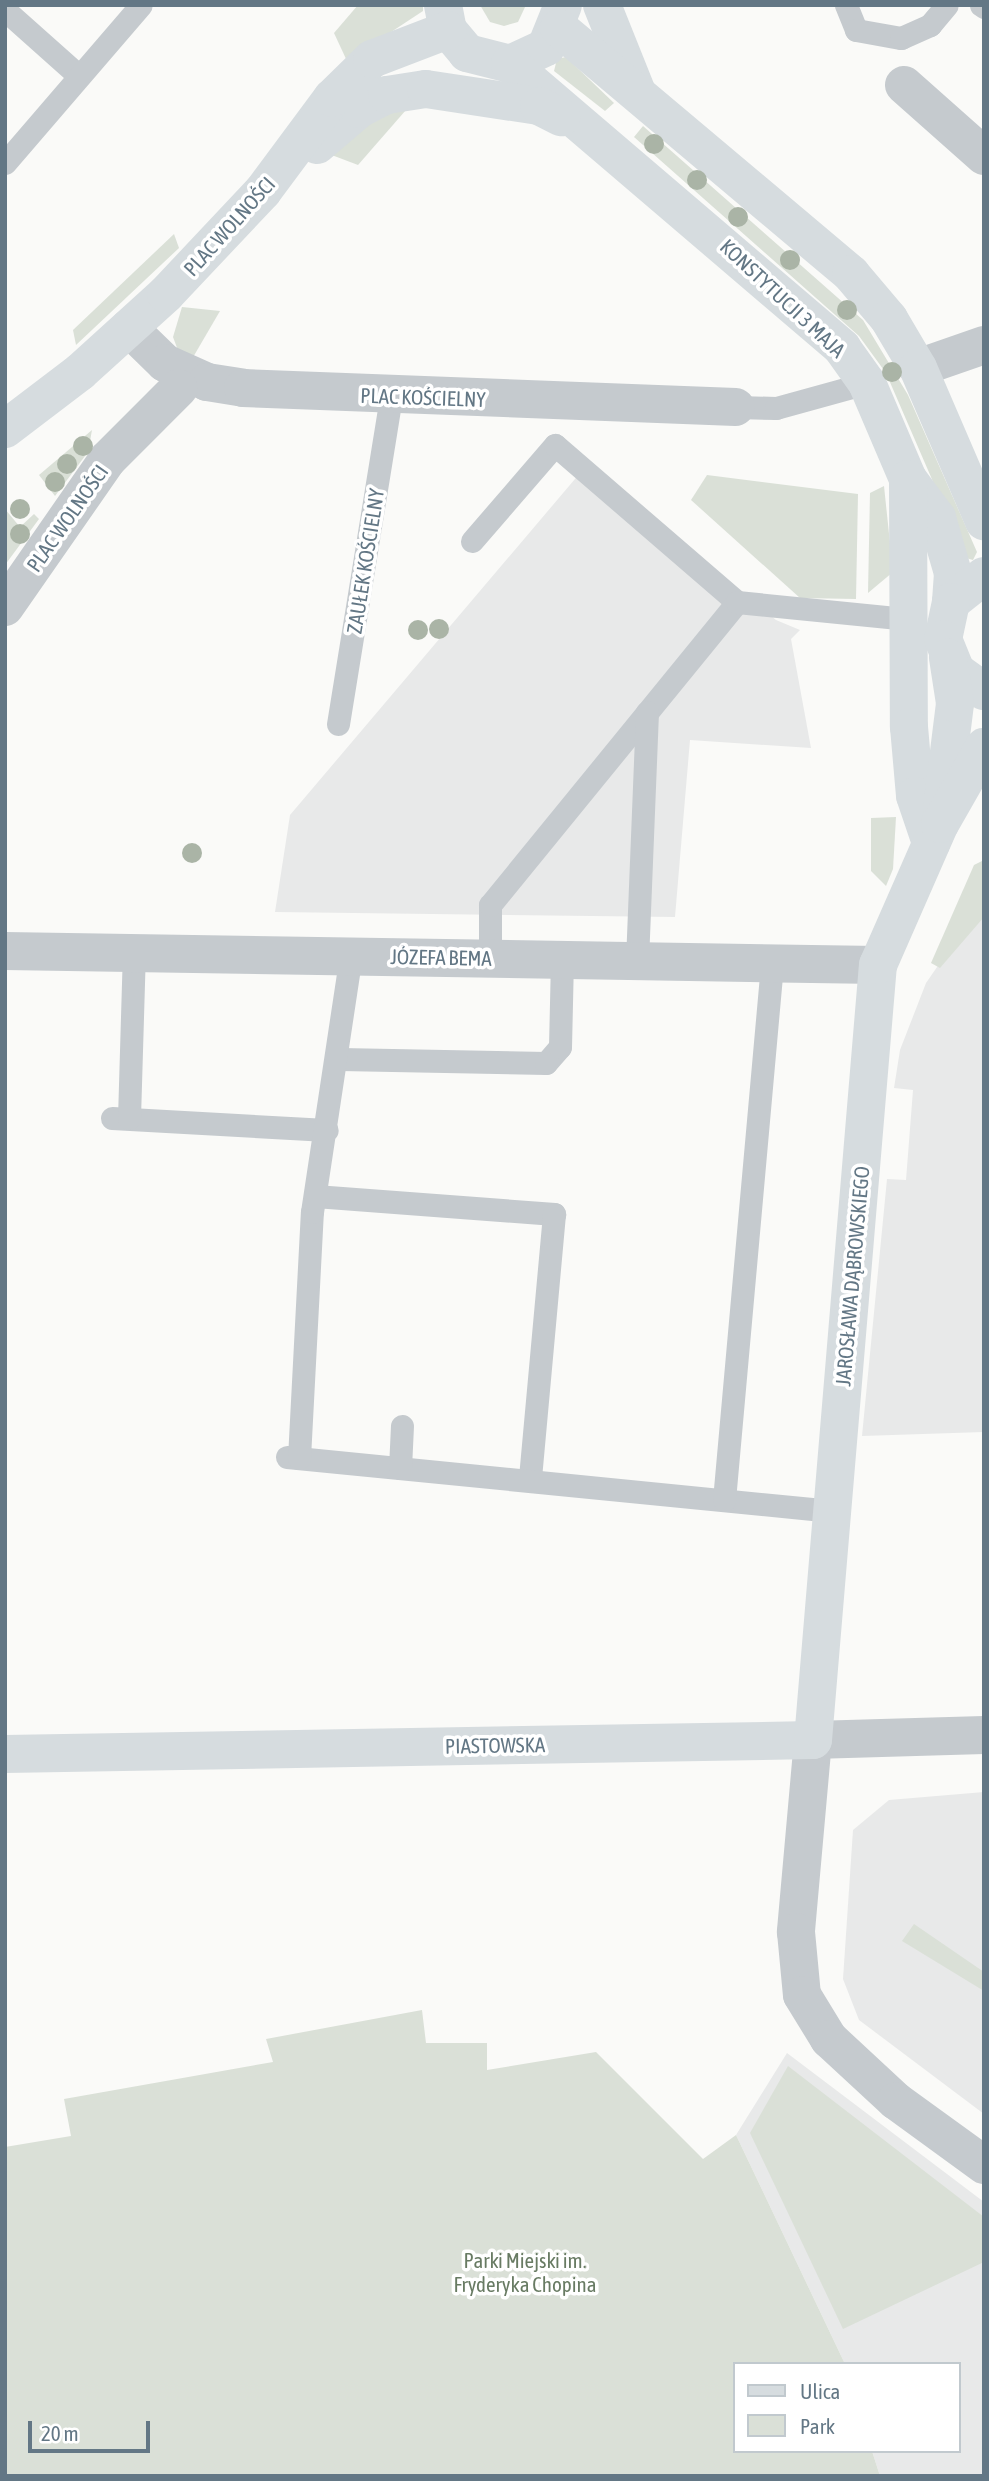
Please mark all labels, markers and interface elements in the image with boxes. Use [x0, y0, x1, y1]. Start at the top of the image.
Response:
street label: PLAC WOLNOŚCI [178, 171, 280, 281]
street label: KONSTYTUCJI 3 MAJA [715, 234, 851, 362]
street label: PLAC KOŚCIELNY [360, 382, 486, 412]
street label: PLAC WOLNOŚCI [21, 460, 113, 576]
street label: ZAUŁEK KOŚCIELNY [341, 487, 389, 635]
street label: JÓZEFA BEMA [390, 944, 492, 970]
street label: JAROSŁAWA DĄBROWSKIEGO [830, 1165, 874, 1387]
street label: PIASTOWSKA [445, 1732, 545, 1758]
park label: Parki Miejski im. Fryderyka Chopina [453, 2247, 597, 2297]
legend [734, 2362, 961, 2453]
text: Ulica [800, 2379, 840, 2403]
scale bar [32, 2408, 154, 2452]
text: Park [800, 2414, 835, 2438]
text: 20 m [41, 2421, 79, 2445]

